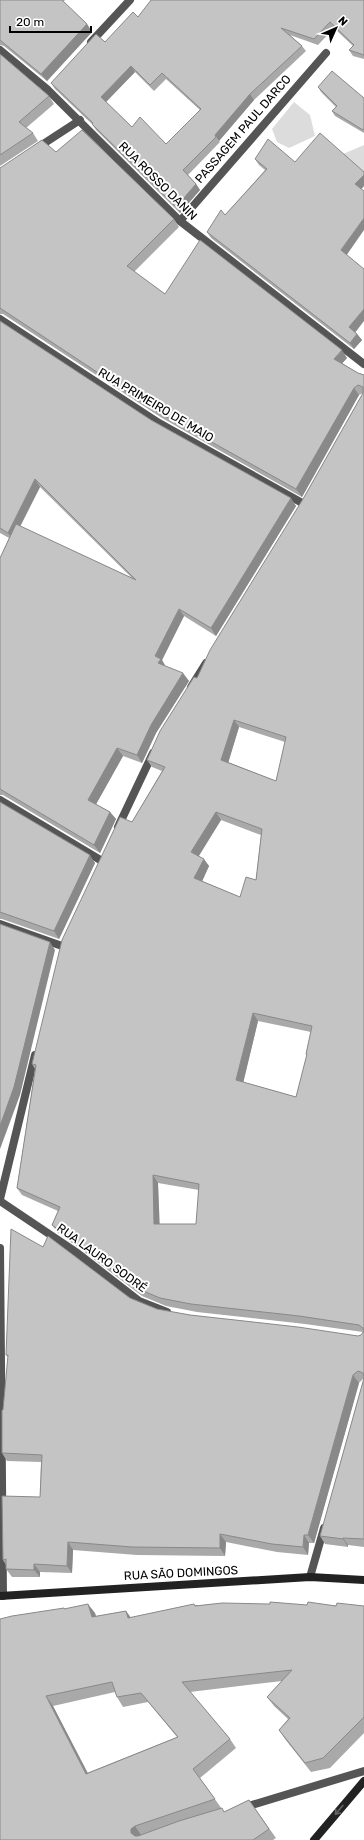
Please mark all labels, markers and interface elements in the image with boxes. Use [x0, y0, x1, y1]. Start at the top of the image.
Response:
scale bar [10, 8, 91, 34]
north arrow [316, 8, 356, 48]
text: N [335, 14, 350, 29]
text: 20 m [16, 15, 44, 29]
street label: PASSAGEM PAUL DARCO [192, 72, 294, 186]
street label: RUA ROSSO DANIN [116, 139, 200, 223]
street label: RUA PRIMEIRO DE MAIO [96, 365, 216, 445]
street label: RUA LAURO SODRÉ [54, 1221, 150, 1295]
street label: RUA SÃO DOMINGOS [124, 1563, 238, 1583]
one-way arrow [334, 1805, 343, 1816]

